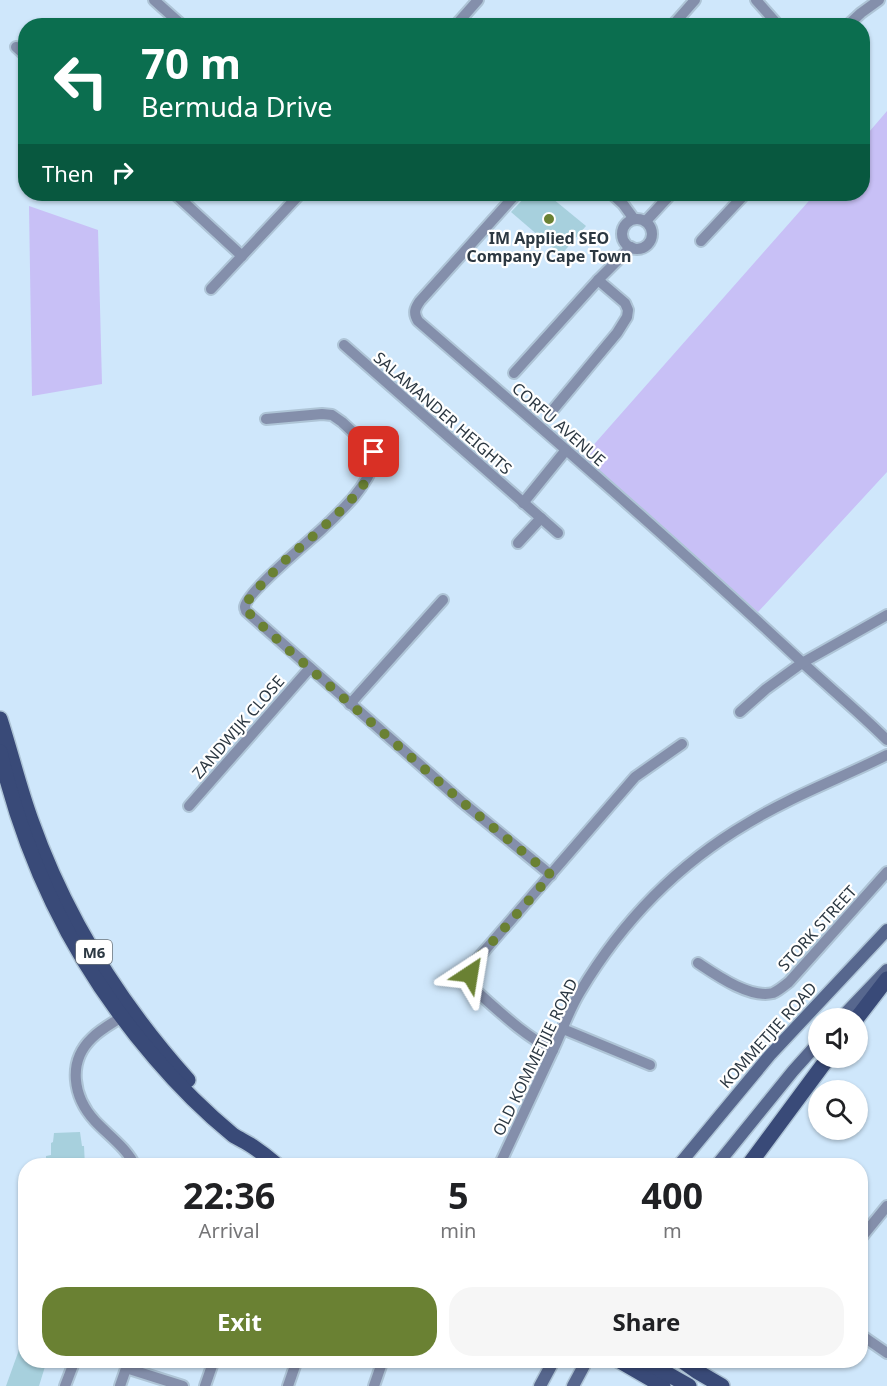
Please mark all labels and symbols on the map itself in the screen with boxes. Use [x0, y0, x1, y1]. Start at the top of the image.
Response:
marker: IM Applied SEO Company Cape Town [542, 212, 556, 226]
place label: IM Applied SEO Company Cape Town [467, 227, 631, 267]
street label: SALAMANDER HEIGHTS [369, 347, 517, 479]
street label: CORFU AVENUE [508, 377, 610, 471]
pin [348, 426, 399, 477]
street label: ZANDWIJK CLOSE [187, 671, 289, 783]
street label: STORK STREET [773, 880, 861, 976]
road number: M6 [76, 940, 112, 964]
position arrow [438, 942, 502, 1006]
street label: OLD KOMMETJIE ROAD [487, 975, 583, 1139]
street label: KOMMETJIE ROAD [714, 977, 822, 1093]

